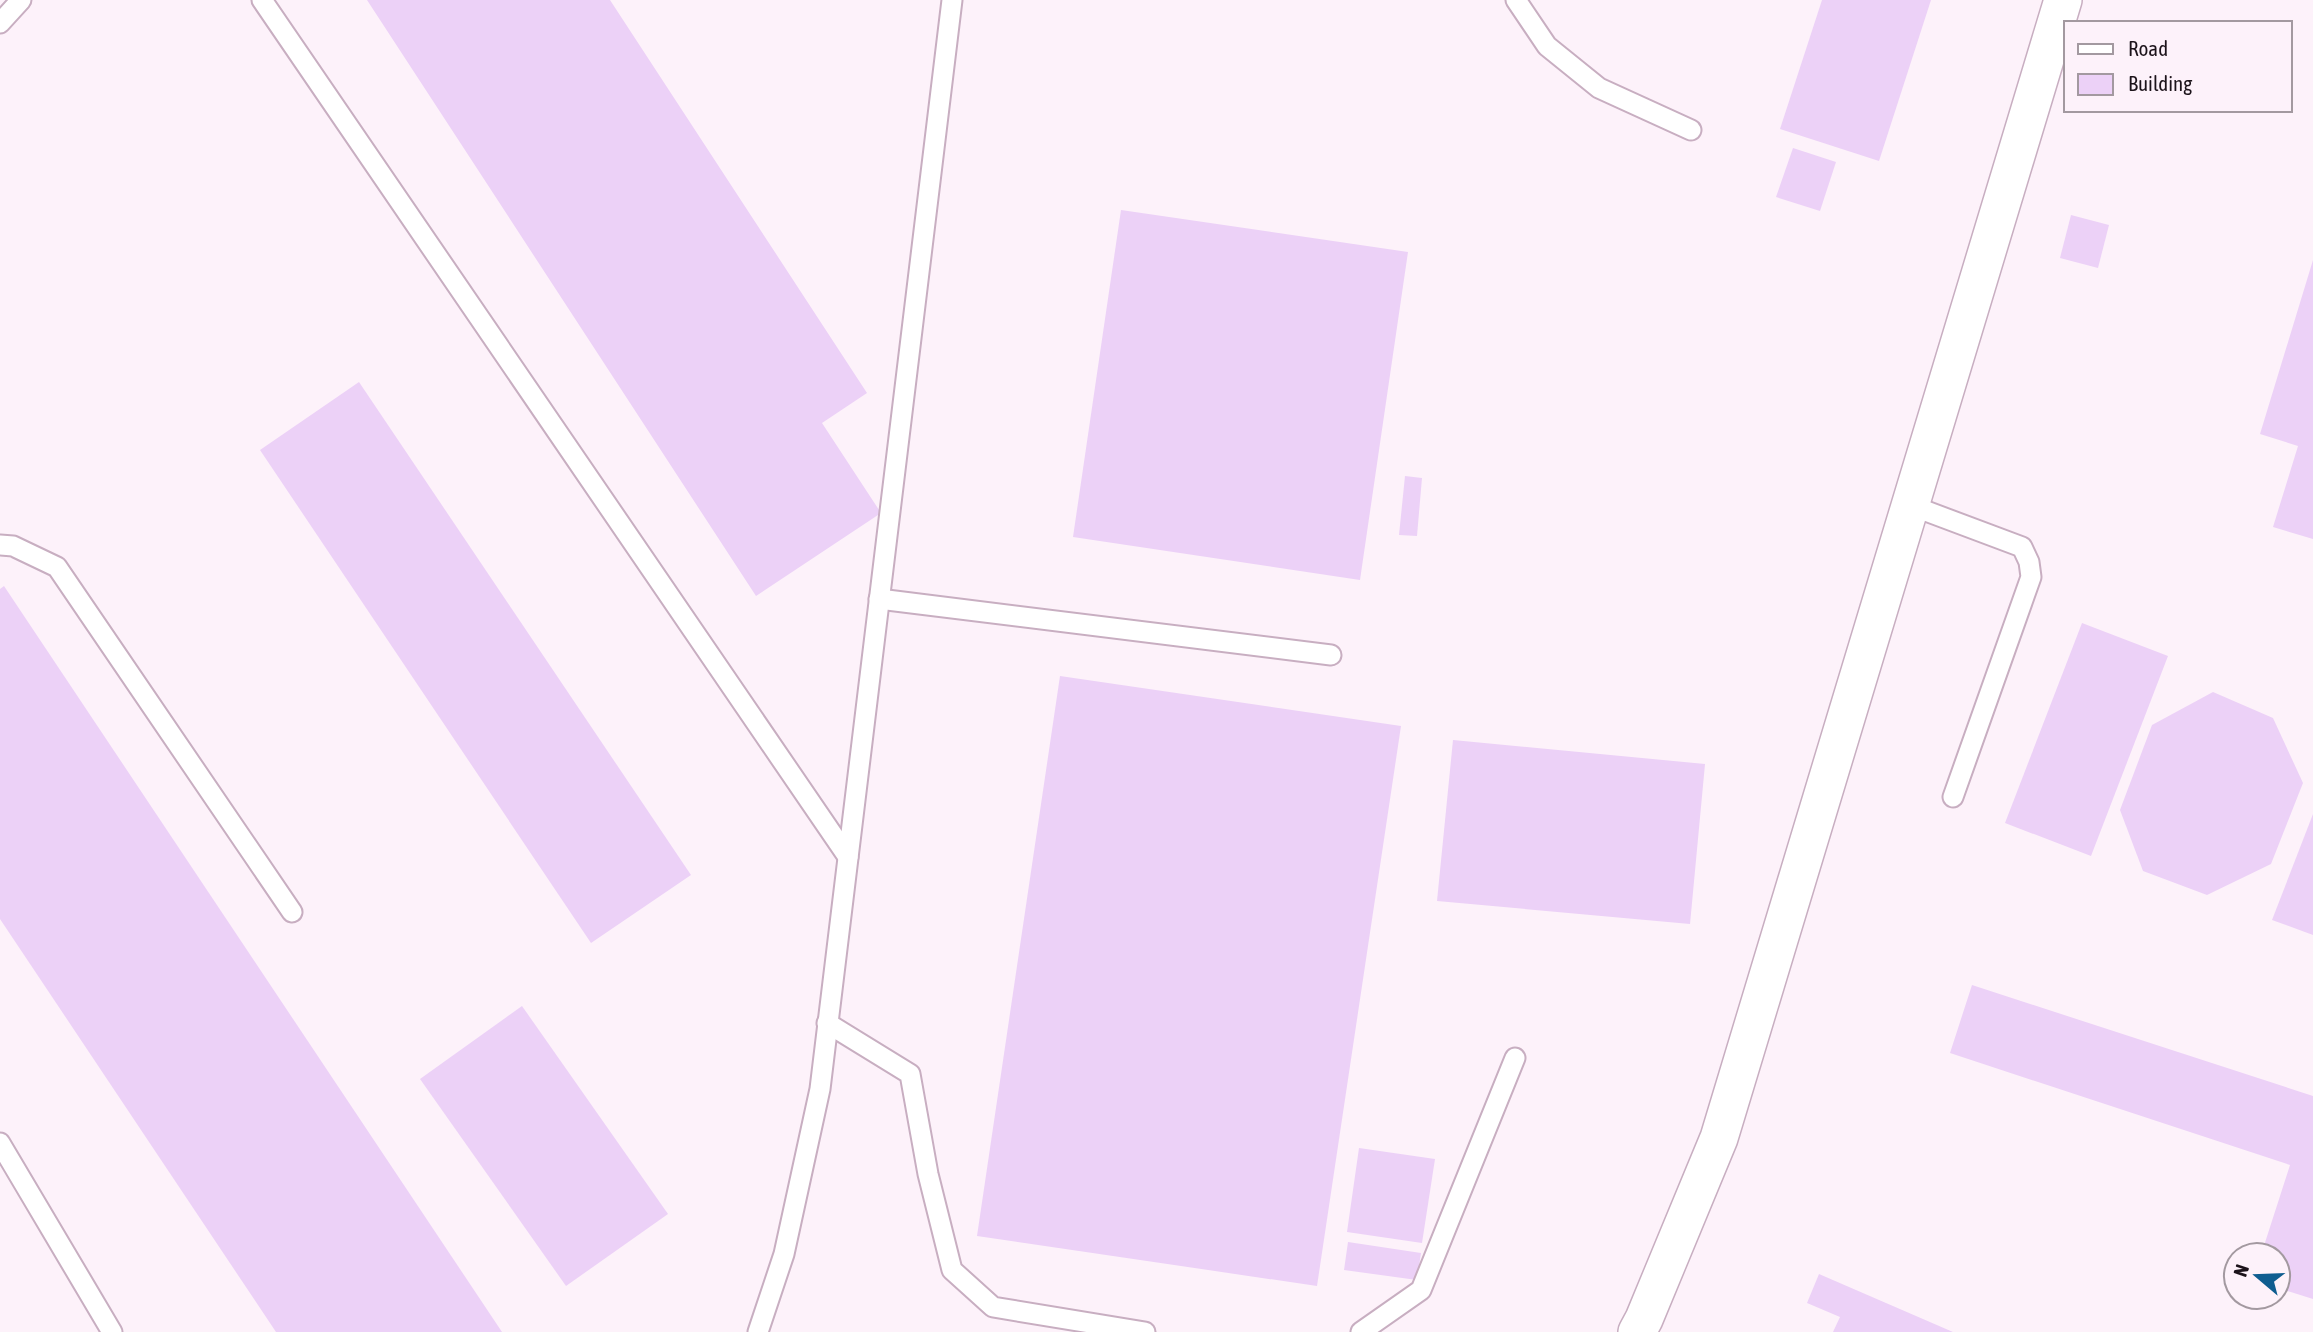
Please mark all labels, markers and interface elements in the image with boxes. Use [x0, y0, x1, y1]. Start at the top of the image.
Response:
legend [2064, 21, 2292, 112]
text: Road [2128, 36, 2168, 60]
text: Building [2128, 71, 2192, 95]
north arrow [2222, 1241, 2292, 1311]
text: N [2229, 1262, 2253, 1279]

